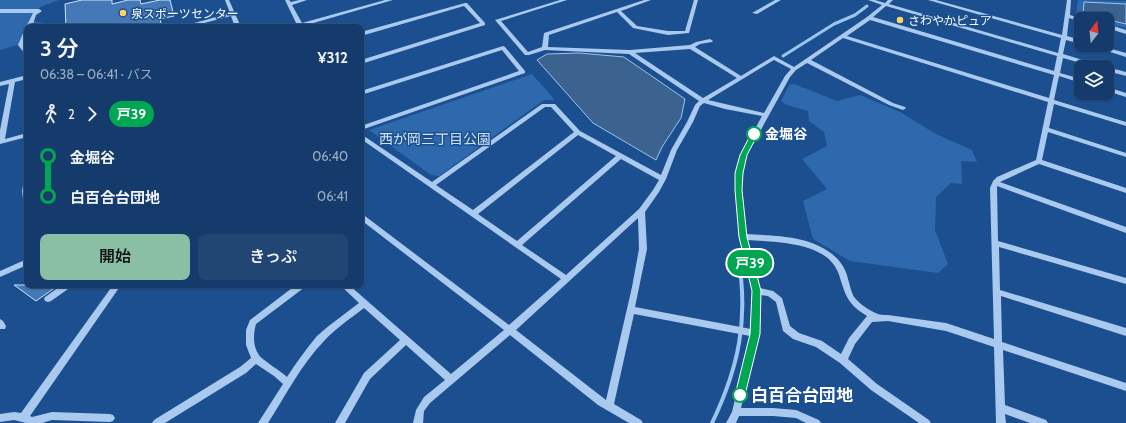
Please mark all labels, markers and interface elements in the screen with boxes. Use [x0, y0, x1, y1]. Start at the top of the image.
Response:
place label: 泉スポーツセンター [131, 6, 239, 21]
marker: 泉スポーツセンター [118, 8, 128, 18]
north arrow [1074, 12, 1114, 52]
map controls [1074, 12, 1114, 100]
place label: さわやかピュア [908, 13, 992, 28]
marker: さわやかピュア [895, 15, 905, 25]
text: 3 分 [40, 35, 79, 62]
text: ¥312 [317, 49, 348, 67]
button: layers [1074, 60, 1114, 100]
text: 06:38 – 06:41 · バス [40, 66, 153, 82]
icon: walk [40, 103, 62, 125]
icon: forward [81, 103, 103, 125]
text: 戸39 [117, 105, 146, 123]
text: 2 [68, 106, 75, 122]
place label: 金堀谷 [765, 125, 808, 143]
marker: 金堀谷 [746, 126, 762, 142]
park label: 西が岡三丁目公園 [379, 130, 491, 148]
text: 06:40 [312, 148, 348, 164]
text: 金堀谷 [70, 149, 115, 167]
text: 06:41 [317, 188, 348, 204]
text: 白百合台団地 [70, 189, 160, 207]
button: 開始 [40, 234, 190, 280]
button: きっぷ [198, 234, 348, 280]
line badge: 戸39 [727, 250, 773, 276]
text: 戸39 [735, 254, 765, 272]
place label: 白百合台団地 [751, 385, 853, 405]
marker: 白百合台団地 [732, 387, 748, 403]

